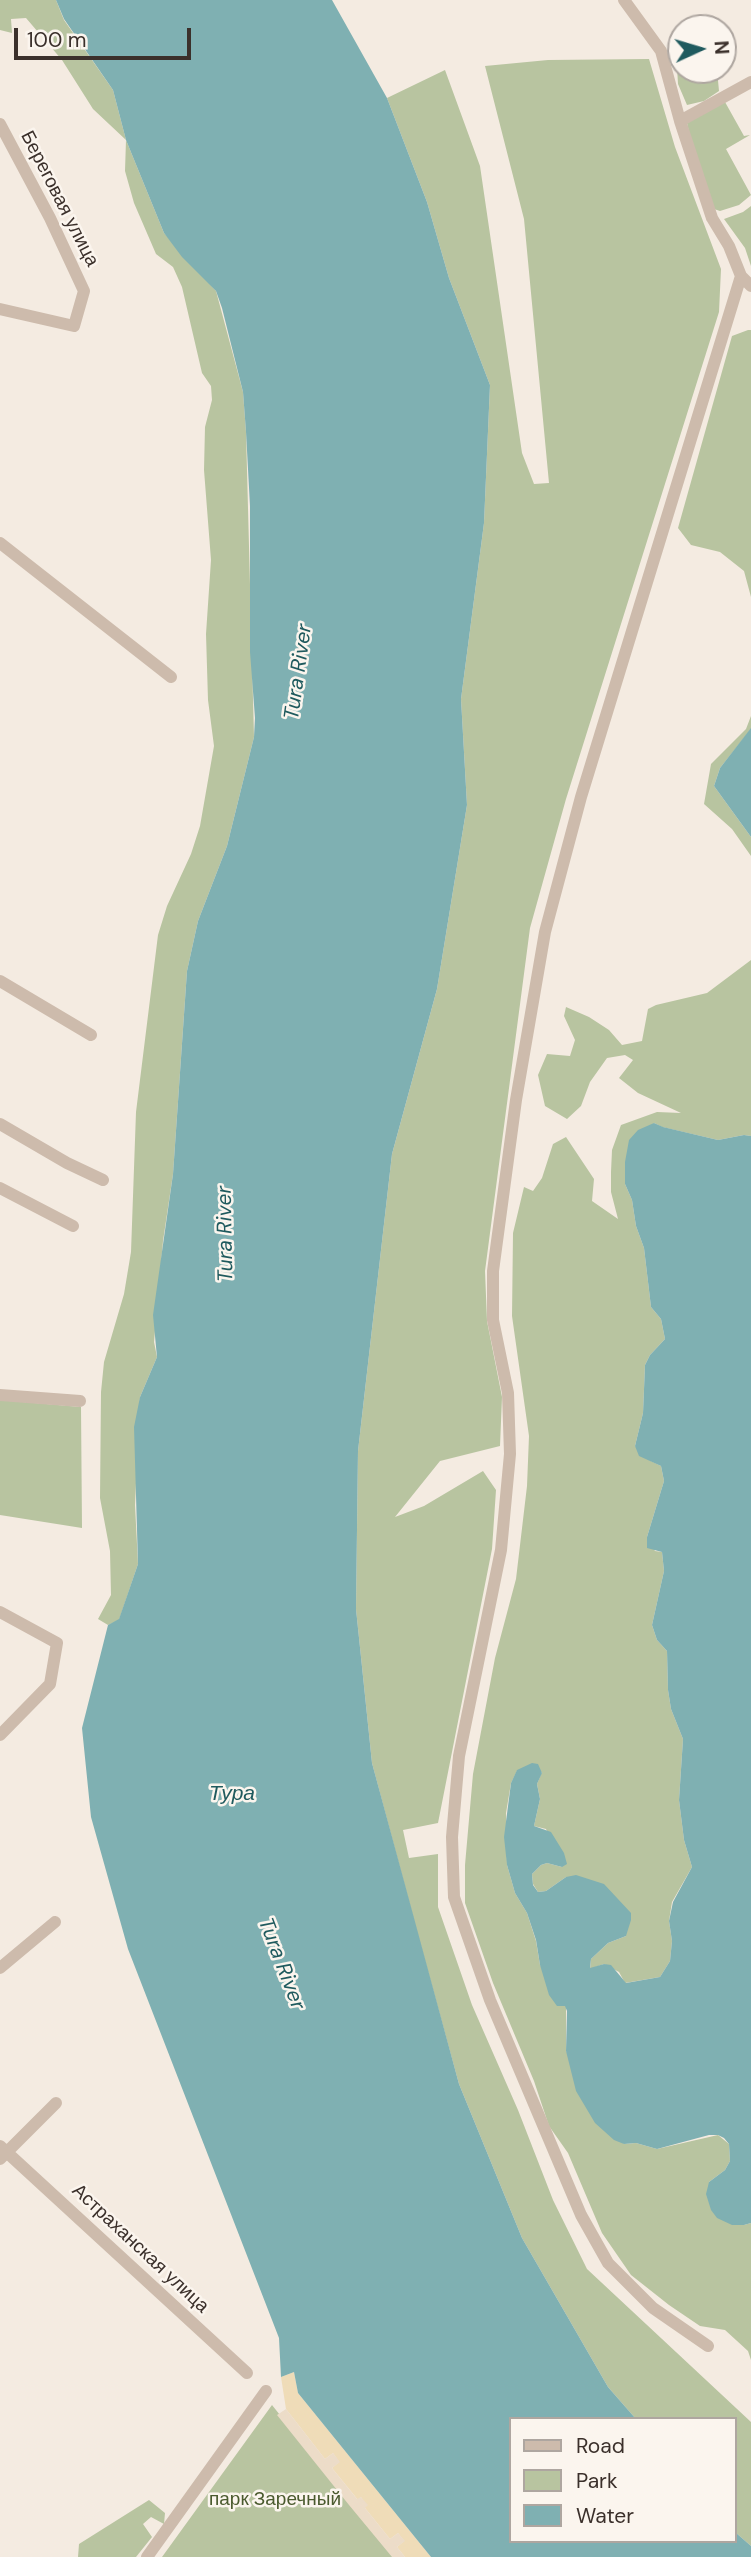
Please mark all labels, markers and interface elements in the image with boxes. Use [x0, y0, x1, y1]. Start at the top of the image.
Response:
scale bar [18, 14, 194, 58]
north arrow [667, 14, 737, 84]
text: 100 m [27, 26, 87, 54]
text: N [708, 40, 734, 55]
street label: Береговая улица [15, 127, 103, 271]
water label: Tura River [280, 622, 318, 722]
water label: Tura River [213, 1186, 239, 1282]
water label: Тура [209, 1781, 255, 1807]
water label: Tura River [252, 1914, 310, 2014]
street label: Астраханская улица [67, 2180, 213, 2318]
legend [510, 2417, 737, 2543]
text: Road [576, 2432, 625, 2460]
text: Park [576, 2467, 617, 2495]
park label: парк Заречный [209, 2489, 341, 2511]
text: Water [576, 2502, 634, 2530]

